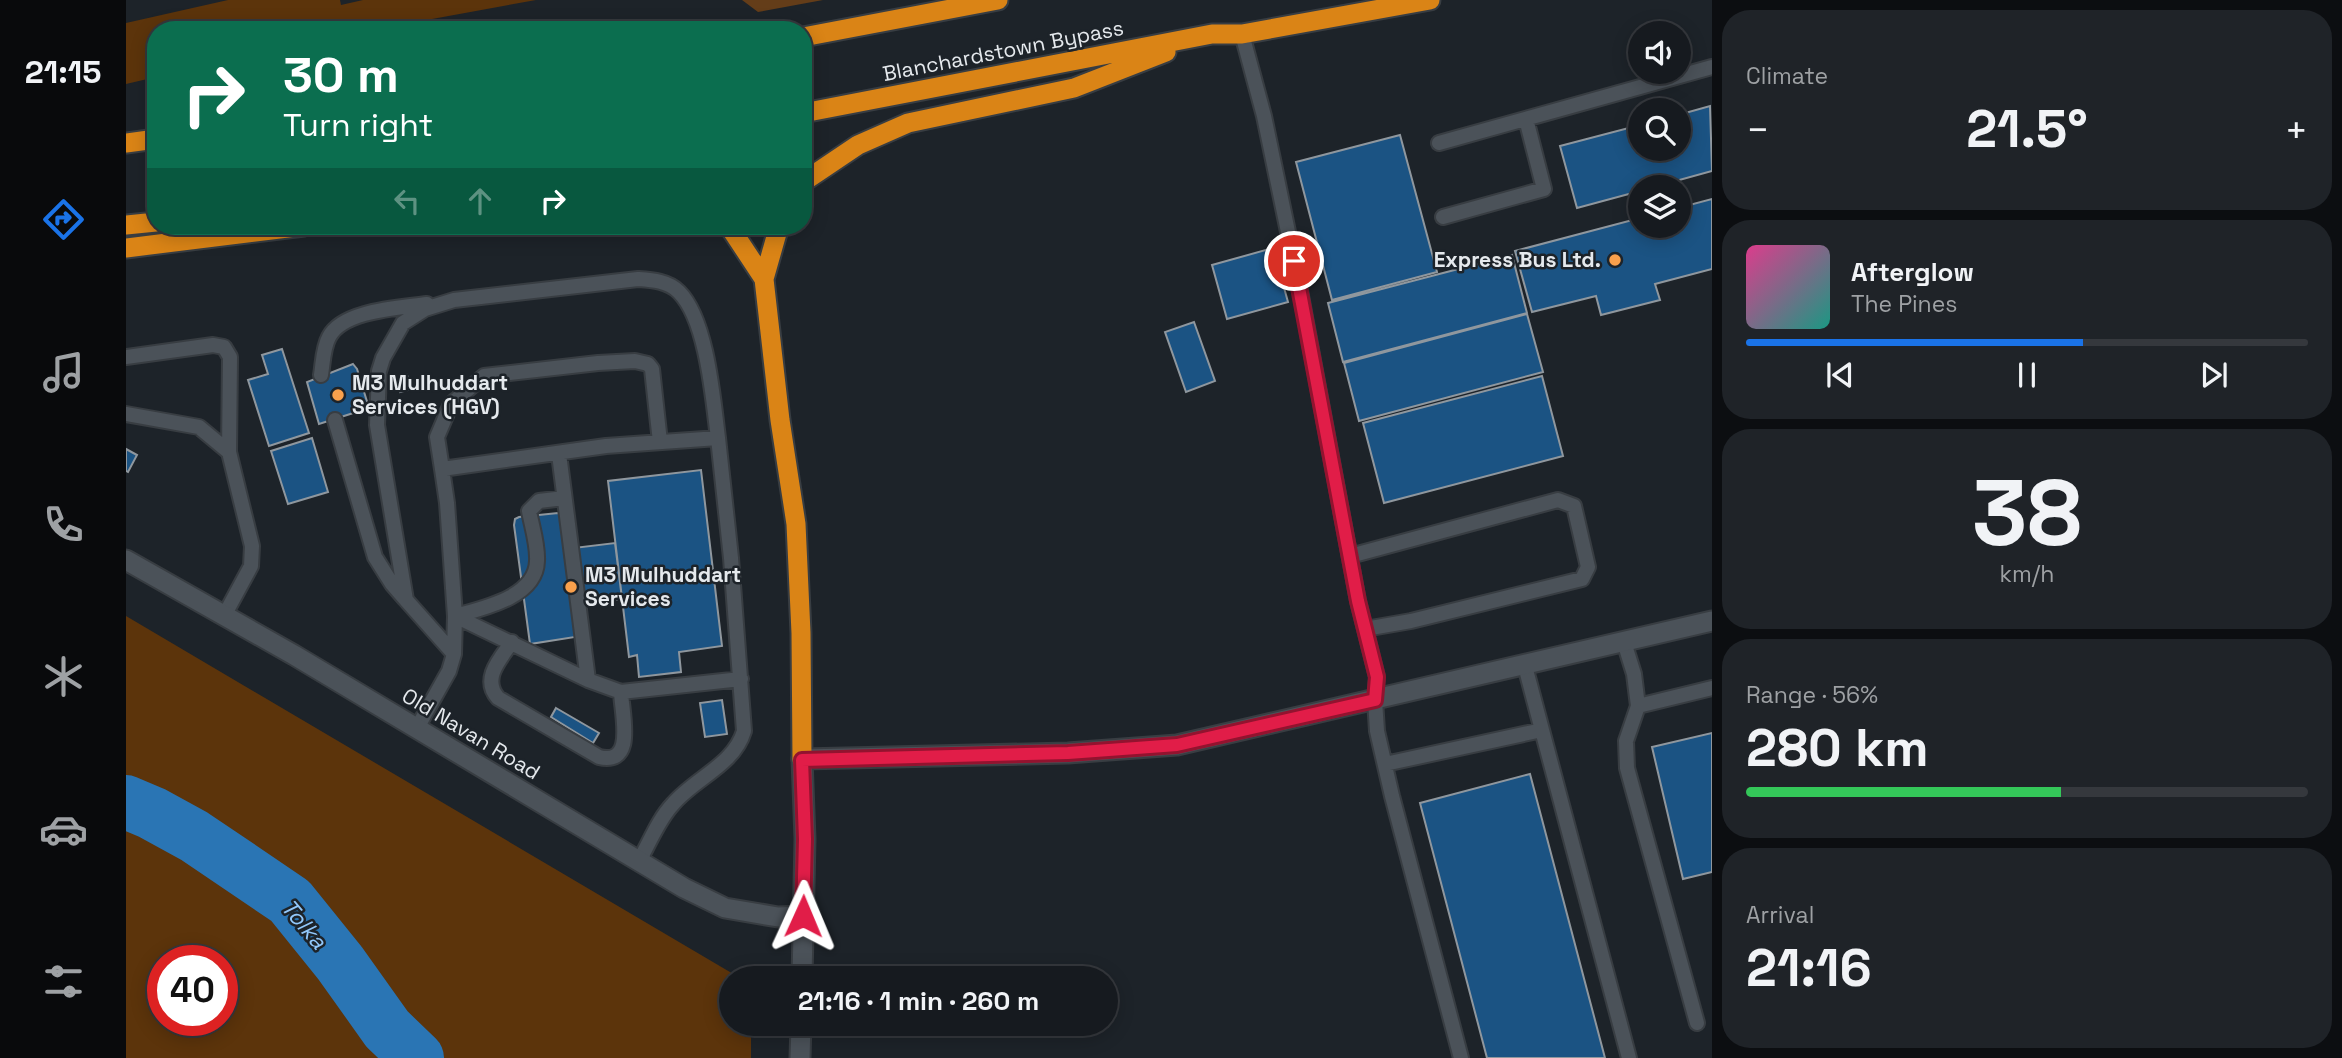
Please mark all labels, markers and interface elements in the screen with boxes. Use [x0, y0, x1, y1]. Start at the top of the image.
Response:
street label: Blanchardstown Bypass [880, 14, 1126, 87]
map controls [1628, 21, 1691, 238]
button: sound [1628, 21, 1691, 84]
text: 30 m [283, 44, 399, 106]
icon: right [168, 49, 259, 140]
text: 21:15 [25, 52, 101, 92]
text: Climate [1746, 61, 1828, 91]
text: 21.5° [1966, 96, 2088, 162]
button: search [1628, 98, 1691, 161]
text: Turn right [283, 105, 433, 145]
text: − [1746, 106, 1770, 154]
text: + [2284, 106, 2308, 154]
button: layers [1628, 175, 1691, 238]
icon: left [388, 182, 426, 220]
icon: ahead [461, 182, 499, 220]
icon: right [534, 182, 572, 220]
icon: directions [39, 195, 88, 244]
pin [1264, 231, 1324, 291]
icon: arrive [1275, 242, 1313, 280]
place label: Express Bus Ltd. [1434, 246, 1601, 273]
marker: Express Bus Ltd. [1607, 252, 1623, 268]
text: Afterglow [1851, 255, 1974, 289]
text: The Pines [1851, 289, 1957, 319]
icon: music [39, 348, 88, 397]
icon: previous [1821, 356, 1859, 394]
icon: pause [2008, 356, 2046, 394]
icon: next [2195, 356, 2233, 394]
place label: M3 Mulhuddart Services (HGV) [352, 369, 508, 420]
marker: M3 Mulhuddart Services (HGV) [330, 387, 346, 403]
text: 38 [1972, 455, 2082, 572]
icon: phone [39, 500, 88, 549]
text: km/h [2000, 559, 2054, 589]
place label: M3 Mulhuddart Services [585, 561, 741, 612]
marker: M3 Mulhuddart Services [563, 579, 579, 595]
icon: climate [39, 652, 88, 701]
text: Range · 56% [1746, 680, 1878, 710]
street label: Old Navan Road [397, 682, 545, 785]
text: 280 km [1746, 715, 1929, 781]
icon: car [39, 805, 88, 854]
position arrow [766, 879, 840, 953]
water label: Tolka [274, 893, 334, 956]
text: Arrival [1746, 900, 1814, 930]
text: 21:16 [1746, 935, 1872, 1001]
speed limit sign: 40 [147, 945, 238, 1036]
icon: filters [39, 957, 88, 1006]
text: 21:16 · 1 min · 260 m [798, 984, 1039, 1018]

